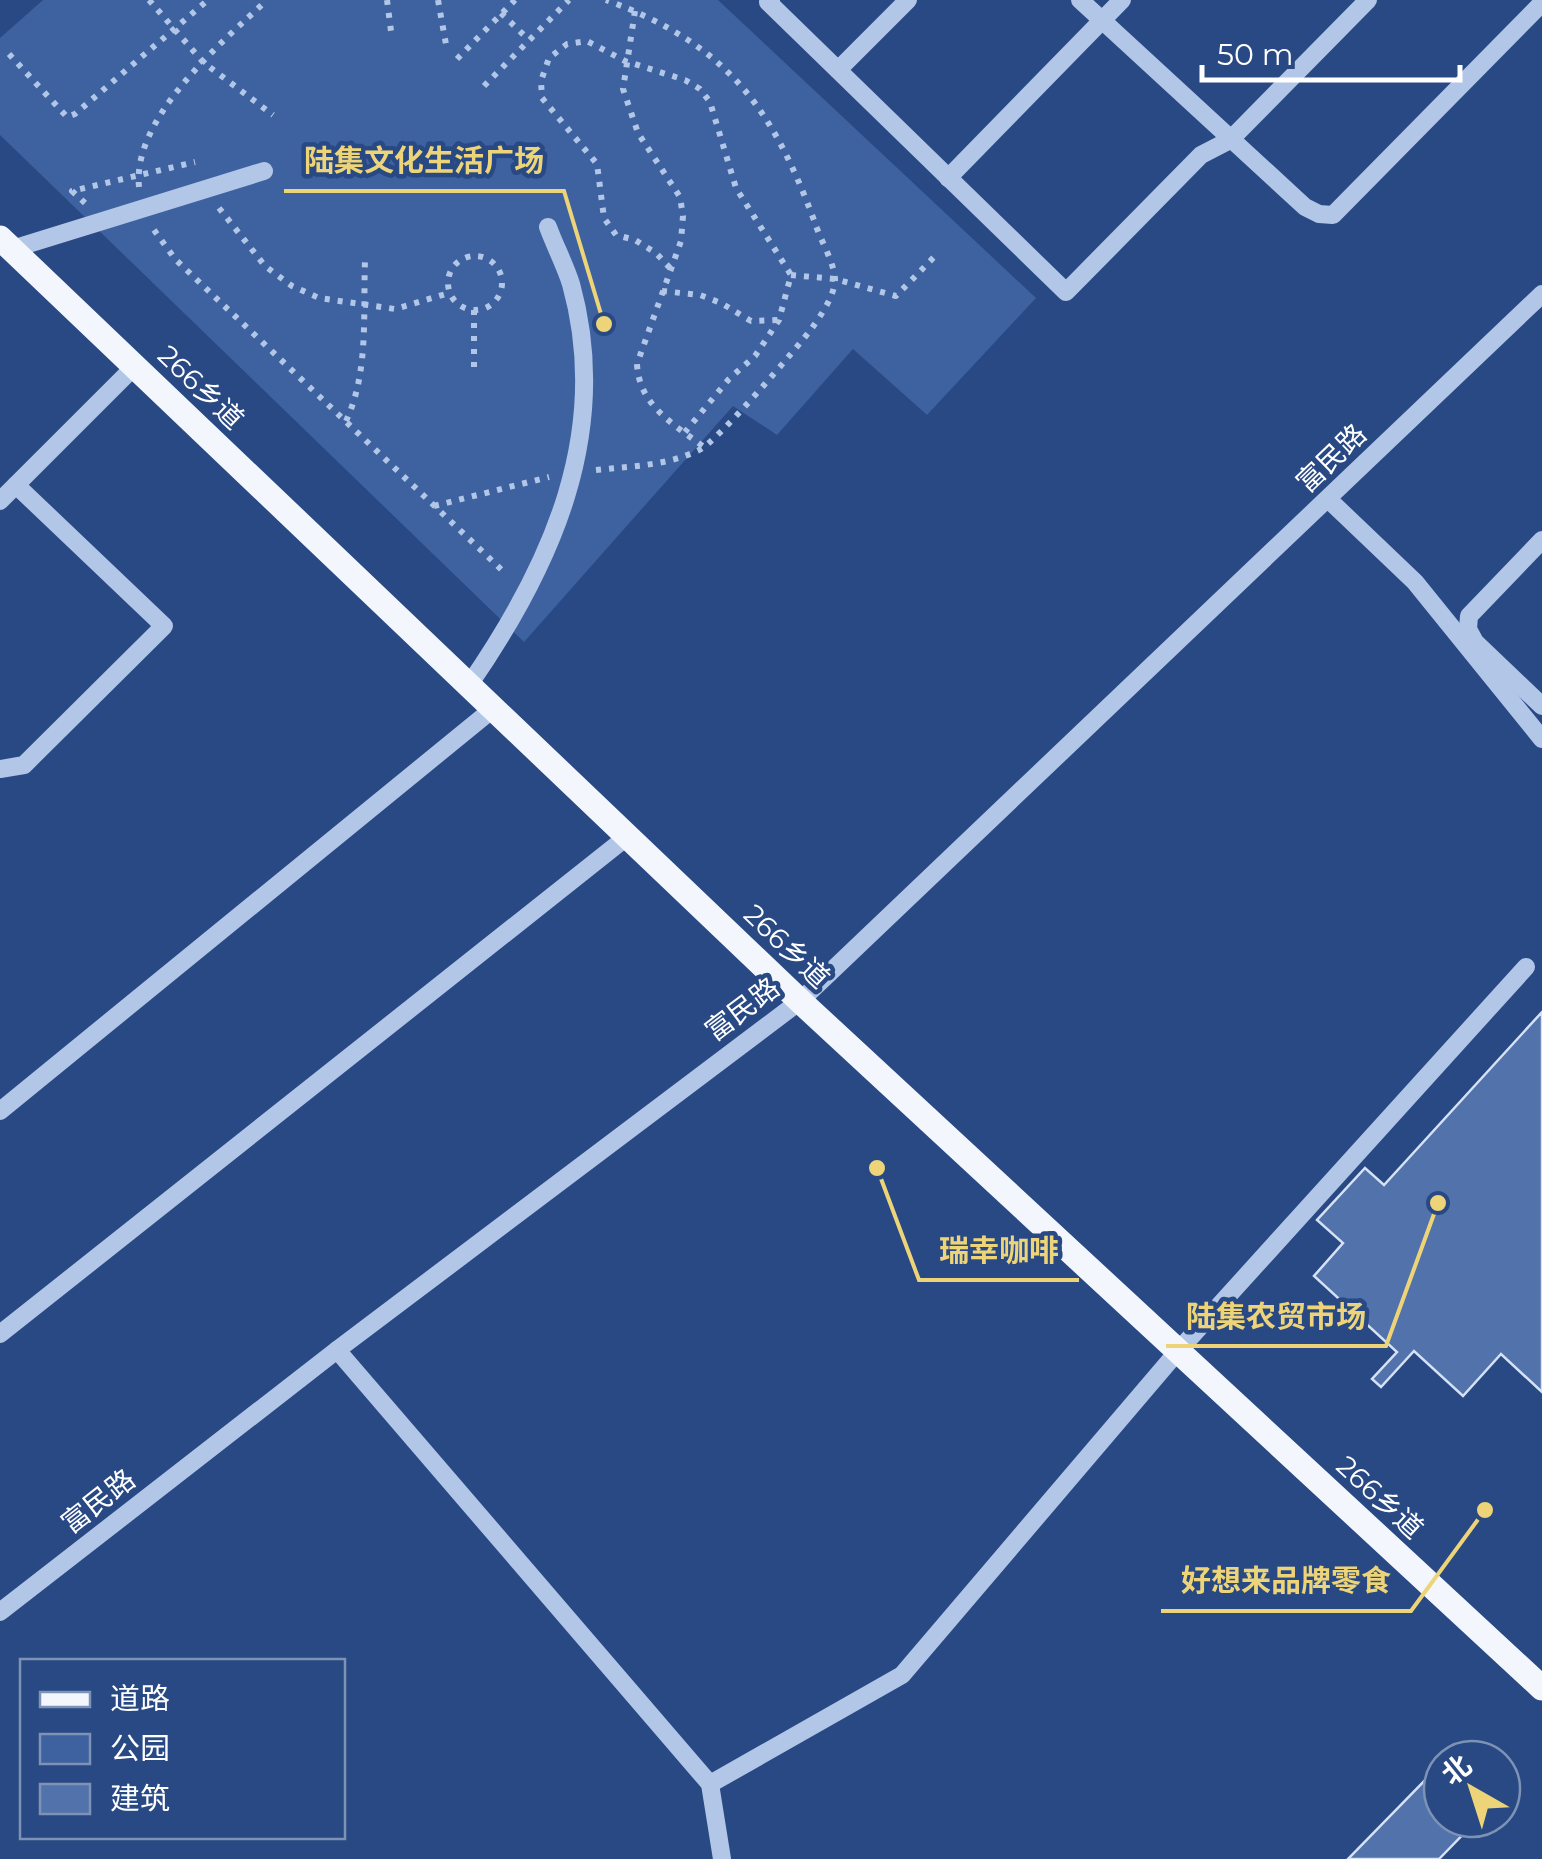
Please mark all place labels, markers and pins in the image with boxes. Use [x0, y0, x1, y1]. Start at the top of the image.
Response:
callout: 陆集文化生活广场 [284, 131, 564, 191]
callout: 瑞幸咖啡 [919, 1220, 1079, 1280]
callout: 陆集农贸市场 [1166, 1286, 1386, 1346]
callout: 好想来品牌零食 [1161, 1551, 1411, 1611]

